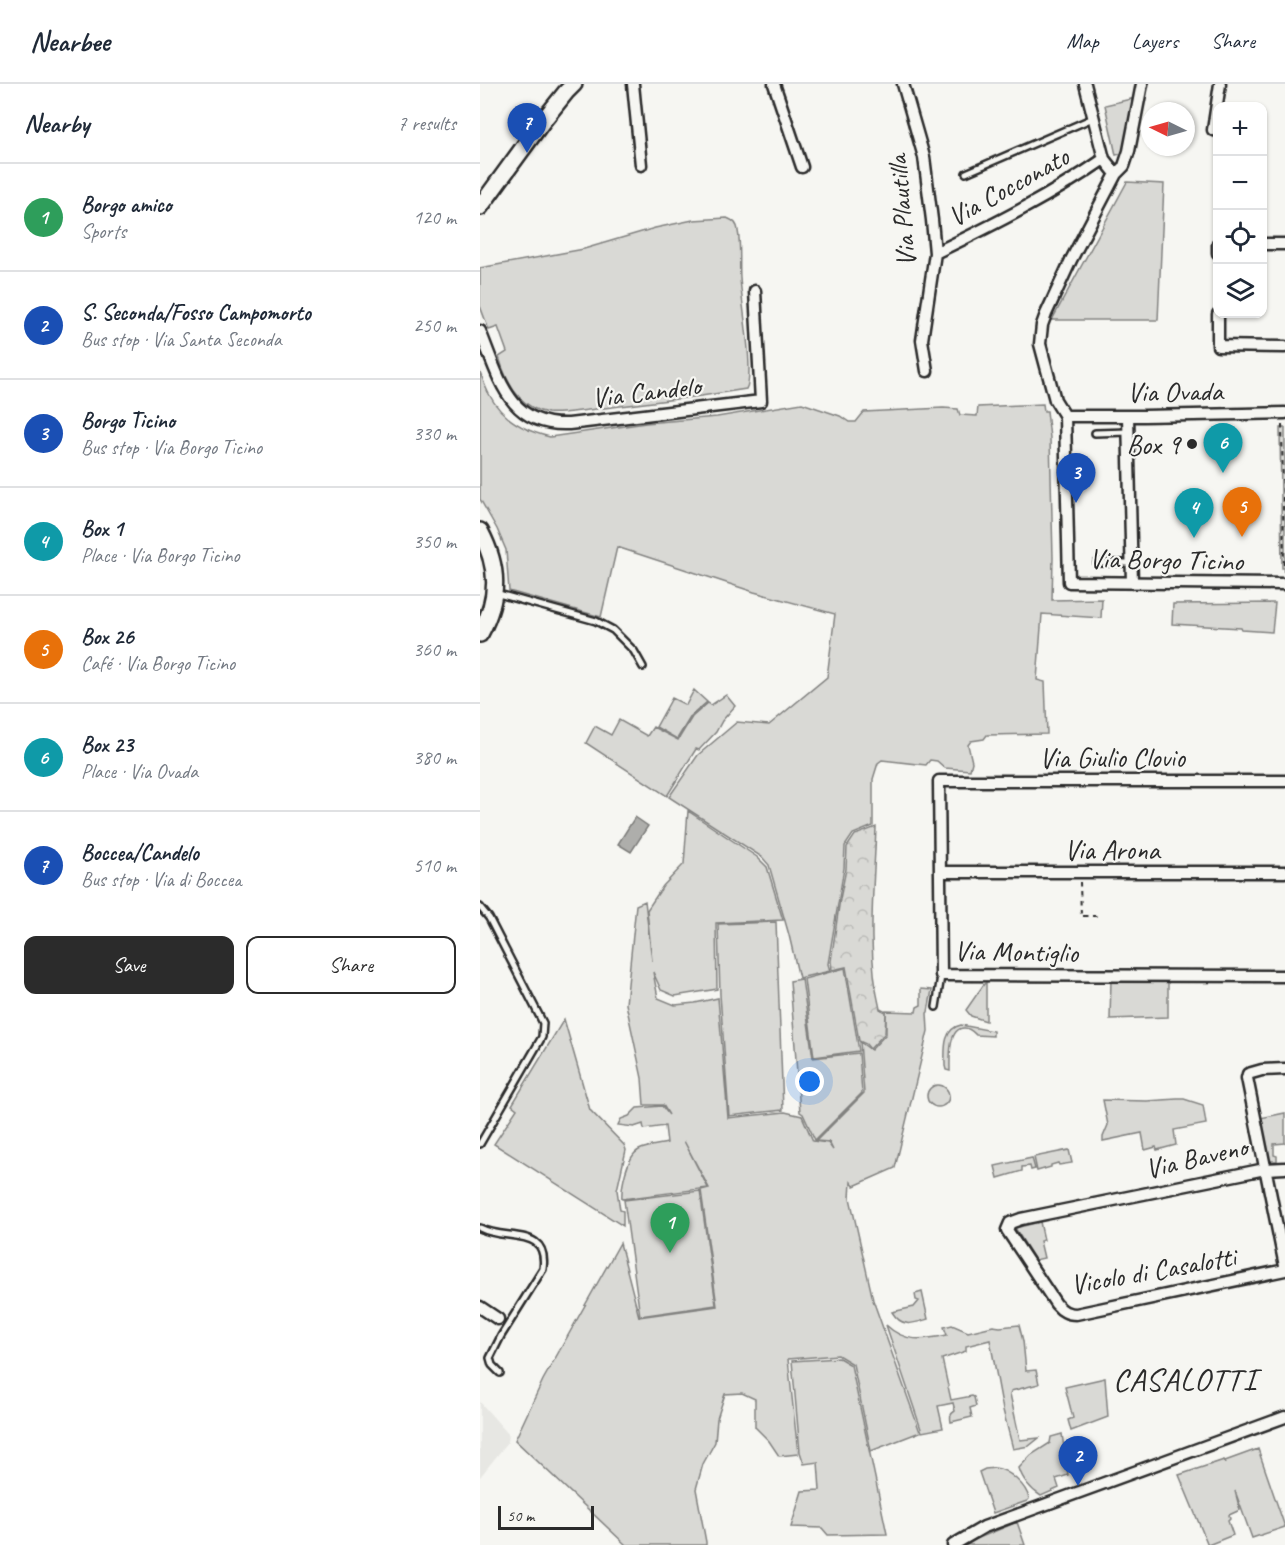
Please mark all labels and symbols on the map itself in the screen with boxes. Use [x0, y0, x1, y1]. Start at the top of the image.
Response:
north arrow [1141, 102, 1195, 156]
pin: 7 [508, 104, 546, 153]
street label: Via Cocconato [942, 138, 1077, 234]
street label: Via Plautilla [879, 151, 924, 268]
street label: Via Candelo [590, 367, 706, 416]
street label: Via Ovada [1127, 373, 1225, 410]
pin: 6 [1204, 424, 1242, 473]
place label: Box 9 [1127, 427, 1182, 462]
marker: Box 9 [1185, 437, 1199, 451]
pin: 3 [1056, 454, 1096, 503]
pin: 4 [1174, 488, 1214, 538]
pin: 5 [1222, 488, 1262, 537]
street label: Via Borgo Ticino [1089, 541, 1245, 578]
street label: Via Giulio Clovio [1039, 740, 1187, 775]
street label: Via Arona [1064, 832, 1162, 867]
street label: Via Montiglio [954, 933, 1080, 970]
your location [795, 1067, 824, 1096]
street label: Via Baveno [1142, 1128, 1254, 1186]
pin: 1 [650, 1204, 690, 1253]
street label: Vicolo di Casalotti [1068, 1238, 1242, 1302]
district label: CASALOTTI [1113, 1359, 1263, 1400]
pin: 2 [1058, 1436, 1098, 1486]
scale bar [498, 1503, 594, 1530]

